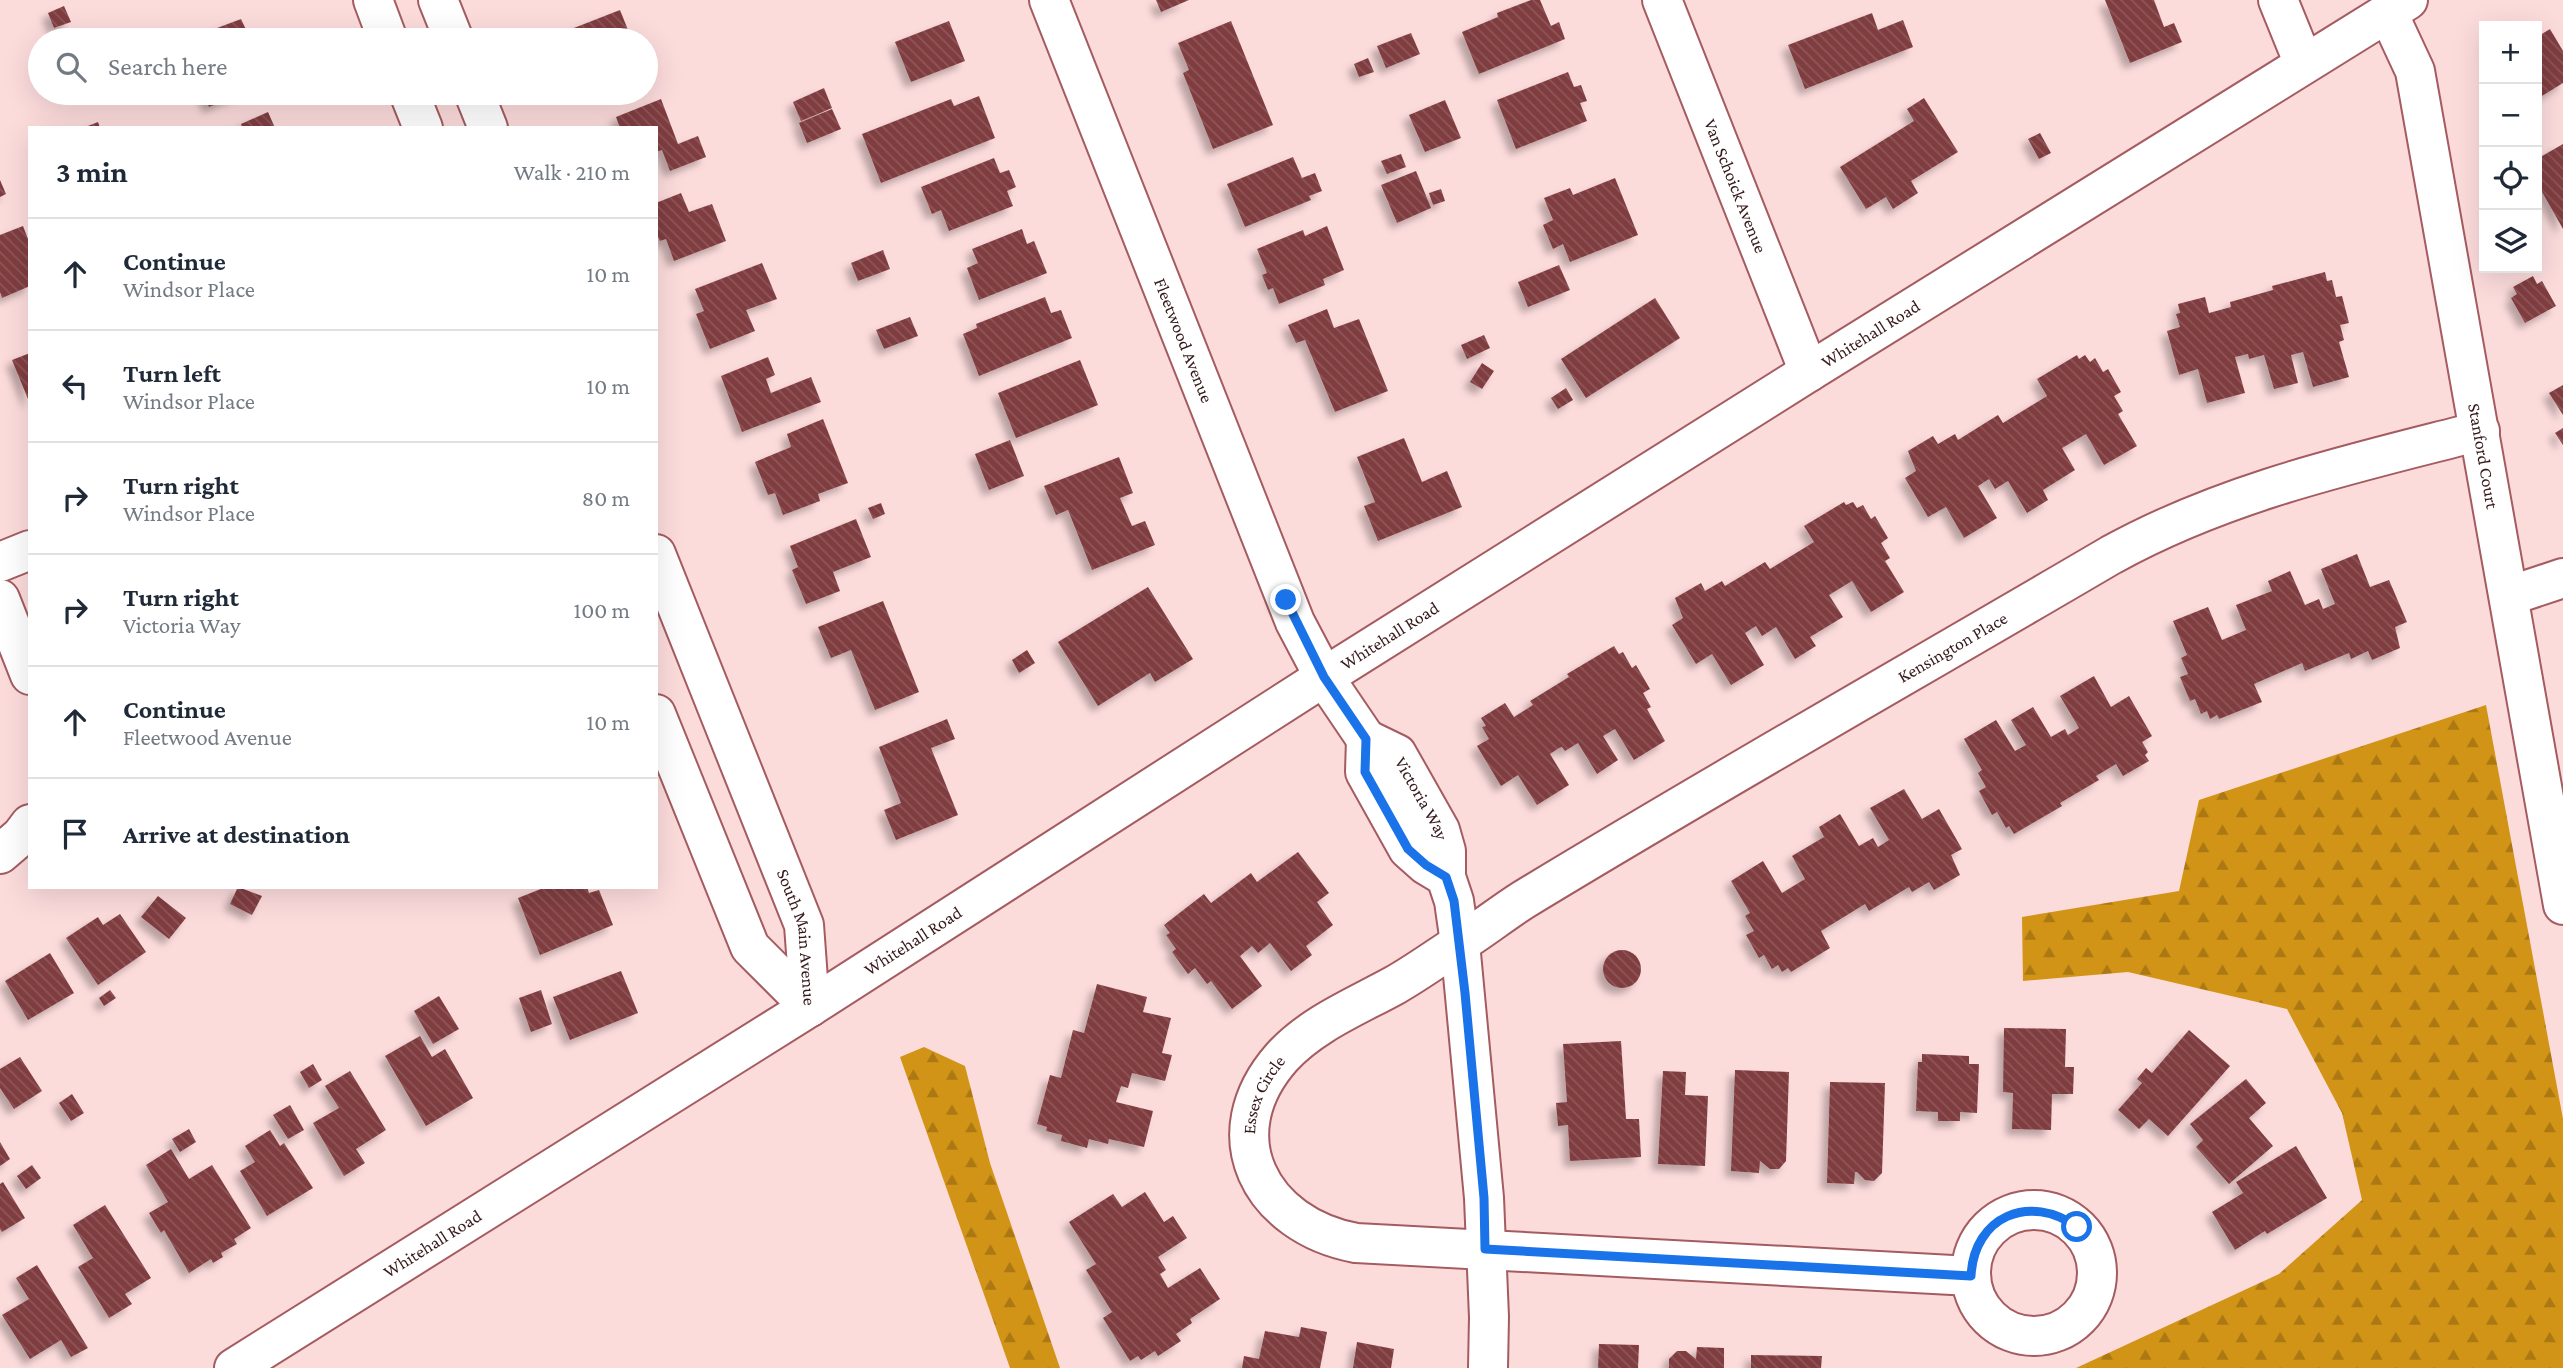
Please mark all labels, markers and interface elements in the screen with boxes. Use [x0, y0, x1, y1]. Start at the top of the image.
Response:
map controls [2479, 21, 2542, 273]
button: + [2479, 21, 2542, 84]
search box [28, 28, 658, 105]
icon: search [52, 48, 90, 86]
text: Search here [108, 52, 227, 81]
button: − [2479, 84, 2542, 147]
street label: Van Schoick Avenue [1700, 116, 1771, 256]
button: locate [2479, 147, 2542, 210]
text: 3 min [56, 155, 128, 188]
text: Walk · 210 m [514, 159, 630, 185]
button: layers [2479, 210, 2542, 273]
text: Continue [123, 247, 226, 276]
icon: ahead [56, 255, 94, 293]
text: 10 m [587, 261, 630, 287]
street label: Fleetwood Avenue [1150, 275, 1217, 406]
text: Windsor Place [123, 276, 255, 302]
street label: Whitehall Road [1818, 295, 1924, 372]
text: Turn left [123, 359, 221, 388]
icon: left [56, 367, 94, 405]
text: 10 m [587, 373, 630, 399]
text: Windsor Place [123, 388, 255, 414]
street label: Stanford Court [2464, 402, 2503, 511]
text: Turn right [123, 471, 239, 500]
icon: right [56, 479, 94, 517]
text: 80 m [582, 485, 630, 511]
text: Windsor Place [123, 500, 255, 526]
text: Turn right [123, 583, 239, 612]
route end [1270, 584, 1301, 615]
icon: right [56, 591, 94, 629]
text: 100 m [574, 597, 630, 623]
street label: Whitehall Road [1337, 597, 1443, 674]
street label: Kensington Place [1894, 608, 2011, 687]
text: Victoria Way [123, 612, 241, 638]
text: Continue [123, 695, 226, 724]
icon: ahead [56, 703, 94, 741]
text: 10 m [587, 709, 630, 735]
text: Fleetwood Avenue [123, 724, 292, 750]
street label: Victoria Way [1391, 753, 1452, 843]
icon: arrive [56, 815, 94, 853]
text: Arrive at destination [123, 820, 350, 849]
street label: South Main Avenue [773, 866, 820, 1006]
street label: Whitehall Road [860, 902, 966, 980]
street label: Essex Circle [1239, 1051, 1289, 1135]
street label: Whitehall Road [379, 1205, 486, 1282]
route start [2061, 1211, 2092, 1242]

